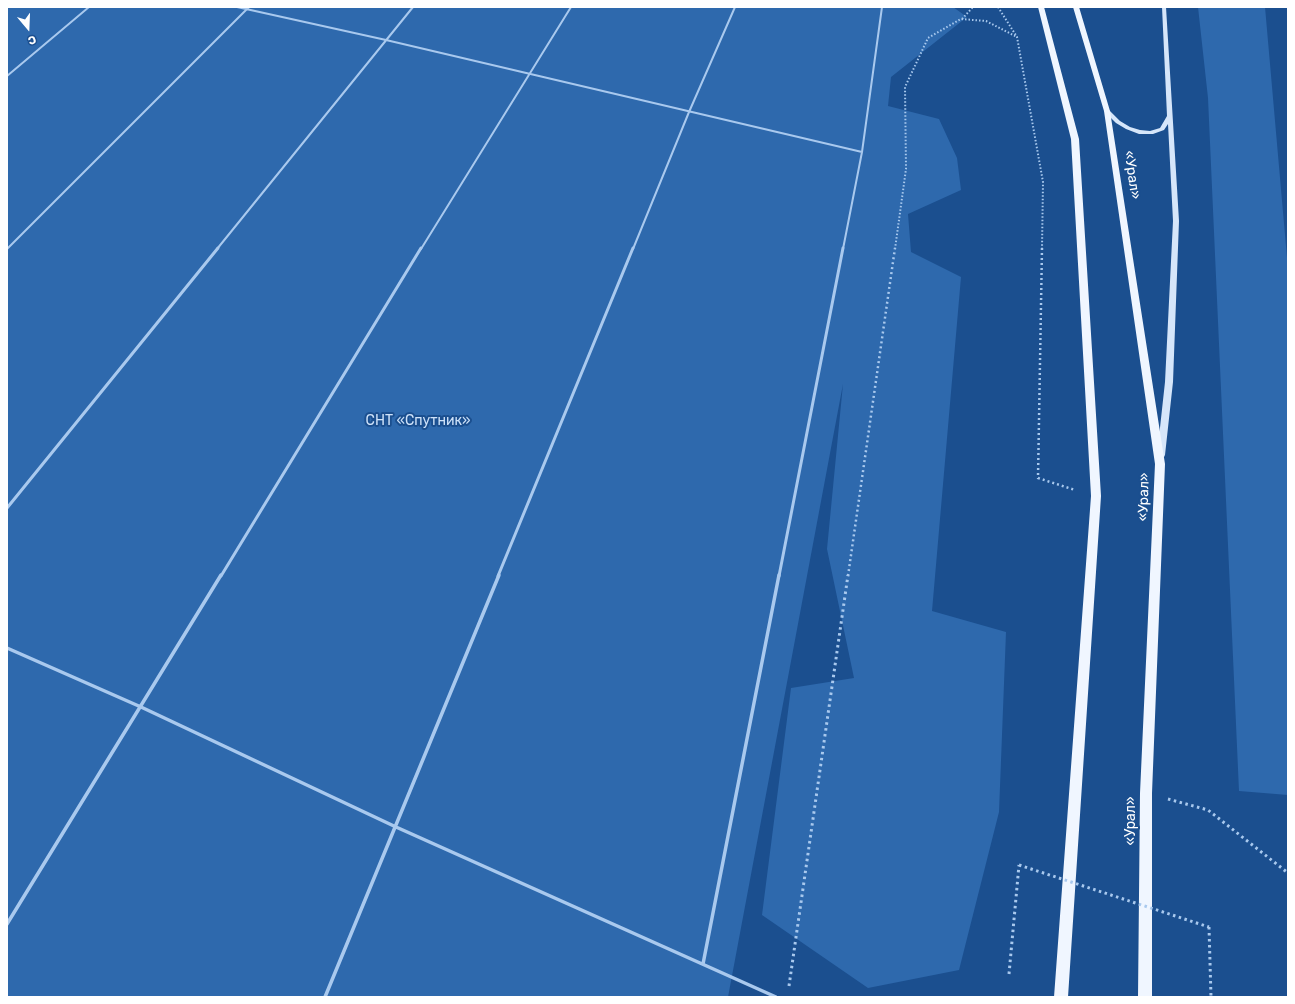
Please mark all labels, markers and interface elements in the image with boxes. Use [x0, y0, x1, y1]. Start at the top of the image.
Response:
north arrow [8, 8, 48, 48]
text: С [26, 32, 38, 47]
street label: «Урал» [1120, 150, 1144, 200]
park label: СНТ «Спутник» [366, 413, 470, 429]
street label: «Урал» [1135, 472, 1153, 522]
street label: «Урал» [1123, 797, 1139, 845]

